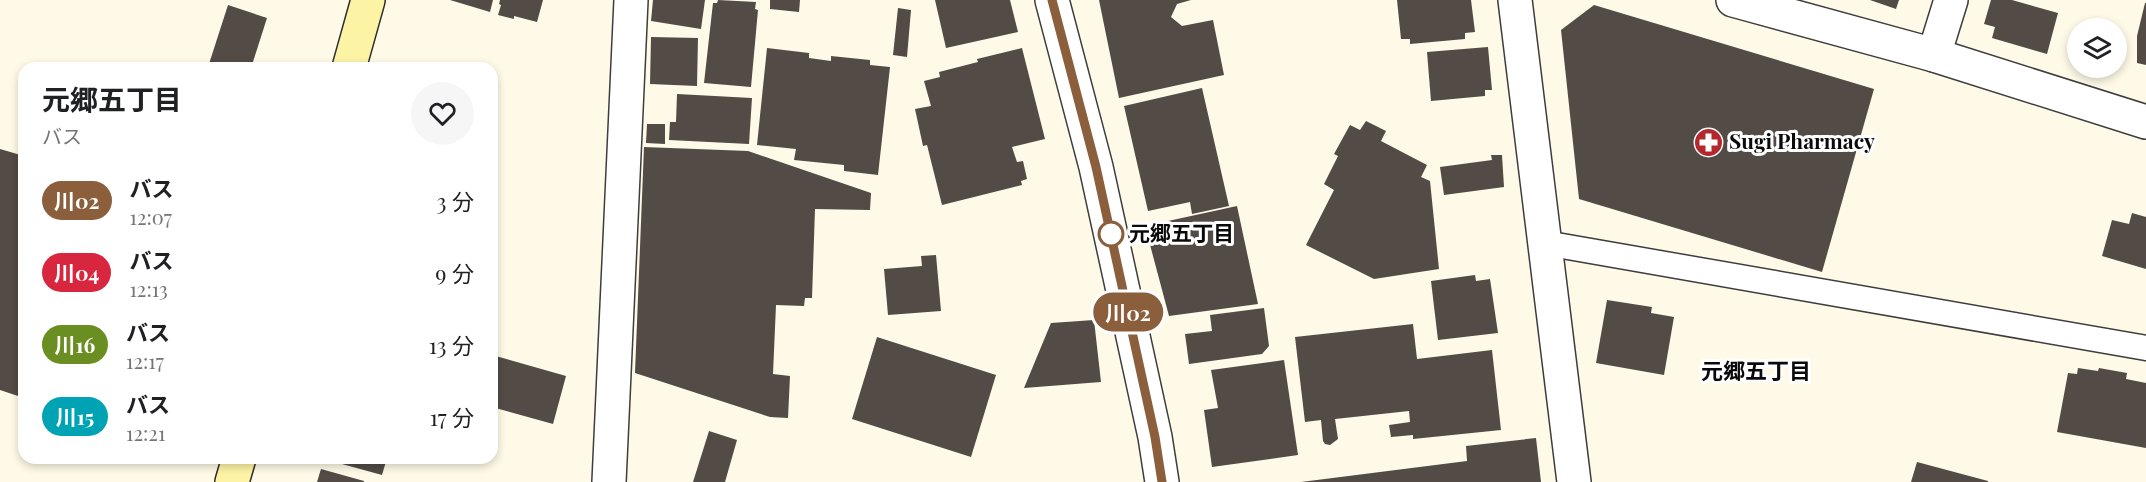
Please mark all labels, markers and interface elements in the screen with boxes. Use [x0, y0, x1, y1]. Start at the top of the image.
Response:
map controls [2067, 18, 2127, 78]
button: layers [2067, 18, 2127, 78]
text: 元郷五丁目 [42, 80, 182, 117]
button: heart [411, 82, 474, 145]
text: バス [42, 122, 82, 149]
pharmacy icon: Sugi Pharmacy [1692, 126, 1724, 158]
place label: Sugi Pharmacy [1729, 126, 1875, 154]
text: バス [130, 173, 174, 203]
text: 川02 [54, 186, 100, 214]
text: 3 分 [437, 186, 474, 216]
text: 12:07 [130, 203, 172, 230]
place label: 元郷五丁目 [1129, 218, 1234, 246]
marker: 元郷五丁目 [1098, 221, 1124, 247]
text: バス [129, 245, 173, 275]
text: 川04 [54, 258, 99, 286]
text: 9 分 [435, 258, 474, 288]
text: 12:13 [129, 275, 168, 302]
line badge: 川02 [1094, 292, 1162, 332]
text: 川02 [1105, 298, 1151, 326]
text: バス [126, 317, 170, 347]
text: 川16 [55, 330, 95, 358]
text: 13 分 [429, 330, 474, 360]
text: 12:17 [126, 347, 164, 374]
district label: 元郷五丁目 [1701, 355, 1811, 385]
text: バス [126, 389, 170, 419]
text: 川15 [56, 402, 94, 430]
text: 17 分 [430, 402, 474, 432]
text: 12:21 [126, 419, 165, 446]

